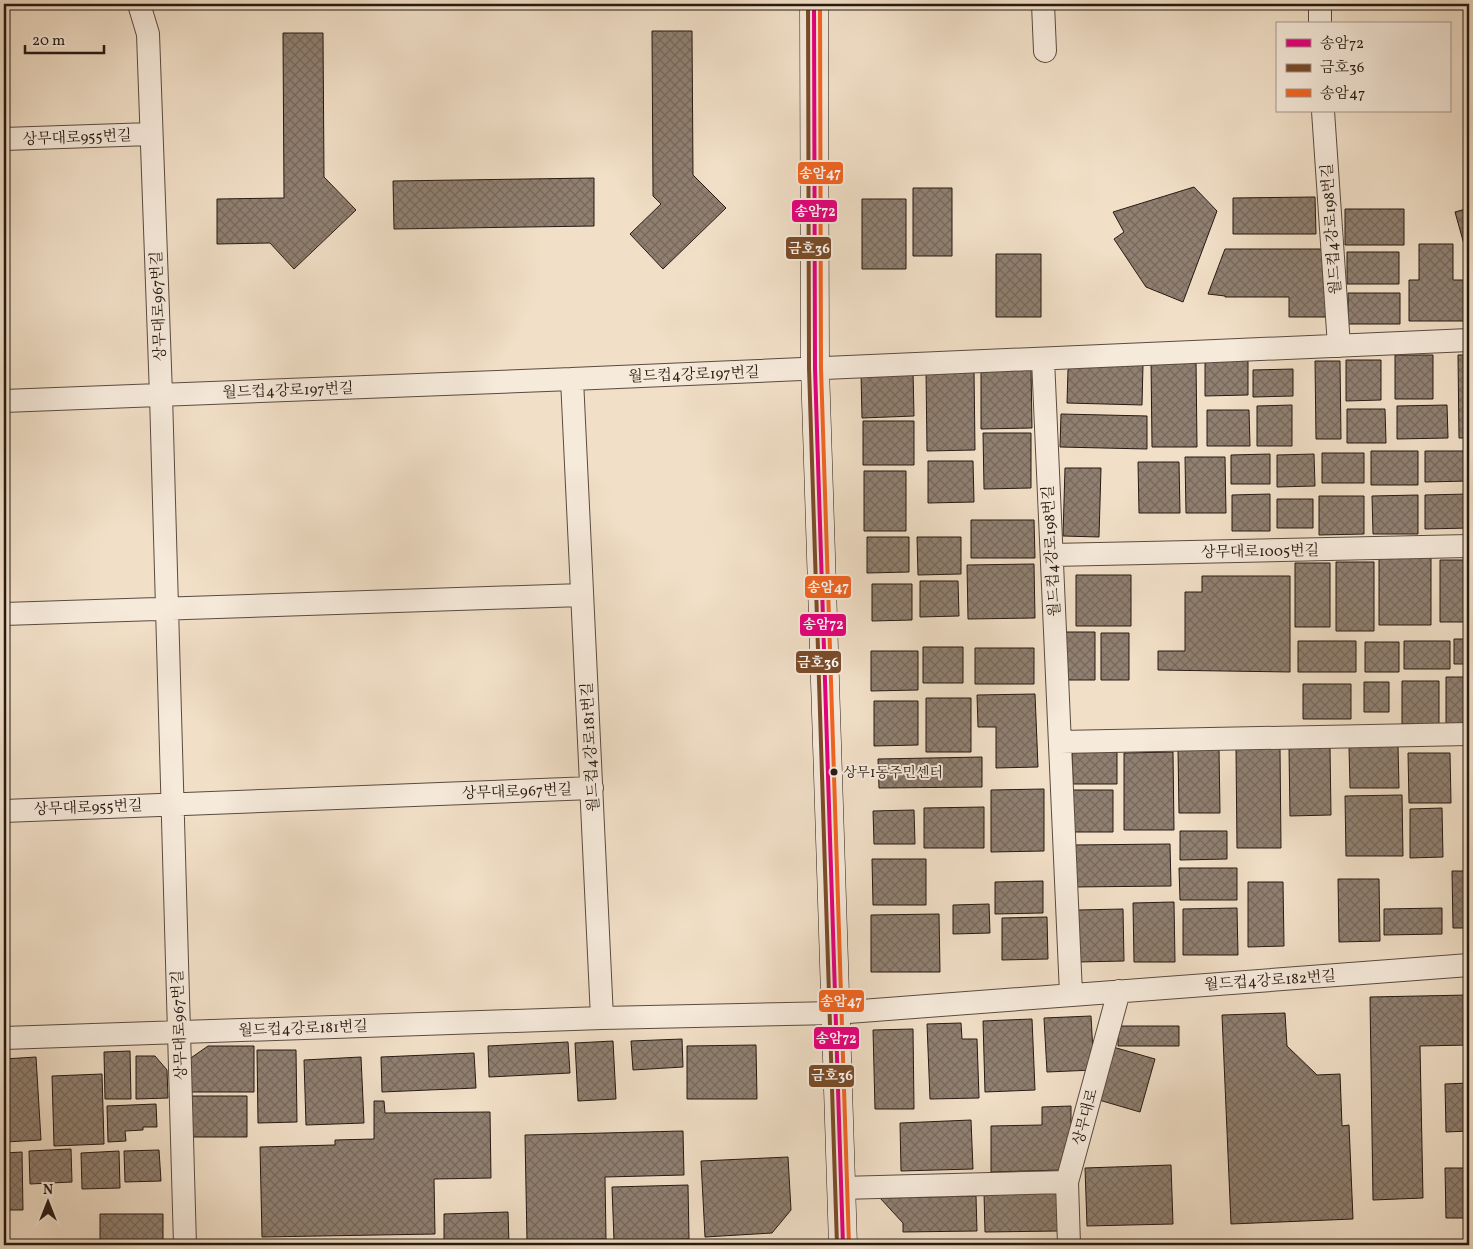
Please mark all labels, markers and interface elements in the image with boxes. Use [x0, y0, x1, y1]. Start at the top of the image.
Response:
scale bar [25, 22, 104, 54]
legend [1276, 22, 1450, 112]
text: 20 m [32, 31, 65, 52]
text: 송암72 [1320, 34, 1364, 55]
text: 금호36 [1320, 58, 1364, 79]
text: 송암47 [1320, 84, 1365, 105]
street label: 상무대로955번길 [22, 126, 132, 151]
line badge: 송암47 [797, 161, 844, 185]
street label: 월드컵4강로198번길 [1317, 163, 1348, 295]
text: 송암47 [799, 165, 841, 184]
line badge: 송암72 [791, 199, 838, 223]
text: 송암72 [795, 203, 835, 222]
line badge: 금호36 [785, 236, 832, 260]
text: 금호36 [788, 240, 830, 259]
street label: 상무대로967번길 [147, 251, 172, 361]
street label: 월드컵4강로197번길 [628, 363, 760, 388]
street label: 월드컵4강로197번길 [222, 379, 354, 404]
street label: 월드컵4강로198번길 [1039, 485, 1066, 617]
street label: 상무대로1005번길 [1201, 541, 1319, 564]
line badge: 송암47 [804, 575, 852, 599]
text: 송암47 [807, 579, 849, 598]
line badge: 송암72 [799, 613, 847, 637]
text: 송암72 [803, 616, 843, 635]
line badge: 금호36 [795, 650, 842, 674]
text: 금호36 [797, 654, 839, 673]
street label: 월드컵4강로181번길 [578, 682, 605, 812]
place label: 상무1동주민센터 [843, 764, 943, 783]
marker: 상무1동주민센터 [829, 767, 839, 777]
street label: 상무대로967번길 [462, 780, 572, 805]
street label: 상무대로955번길 [33, 796, 143, 821]
street label: 월드컵4강로182번길 [1204, 966, 1337, 997]
street label: 상무대로967번길 [168, 970, 193, 1080]
line badge: 송암47 [818, 989, 865, 1013]
text: 송암47 [820, 993, 862, 1012]
street label: 월드컵4강로181번길 [238, 1017, 368, 1042]
line badge: 송암72 [813, 1026, 860, 1050]
text: 송암72 [816, 1030, 856, 1049]
line badge: 금호36 [808, 1064, 855, 1088]
text: 금호36 [811, 1067, 853, 1086]
street label: 상무대로 [1069, 1086, 1104, 1148]
north arrow [22, 1176, 72, 1226]
text: N [43, 1181, 53, 1200]

